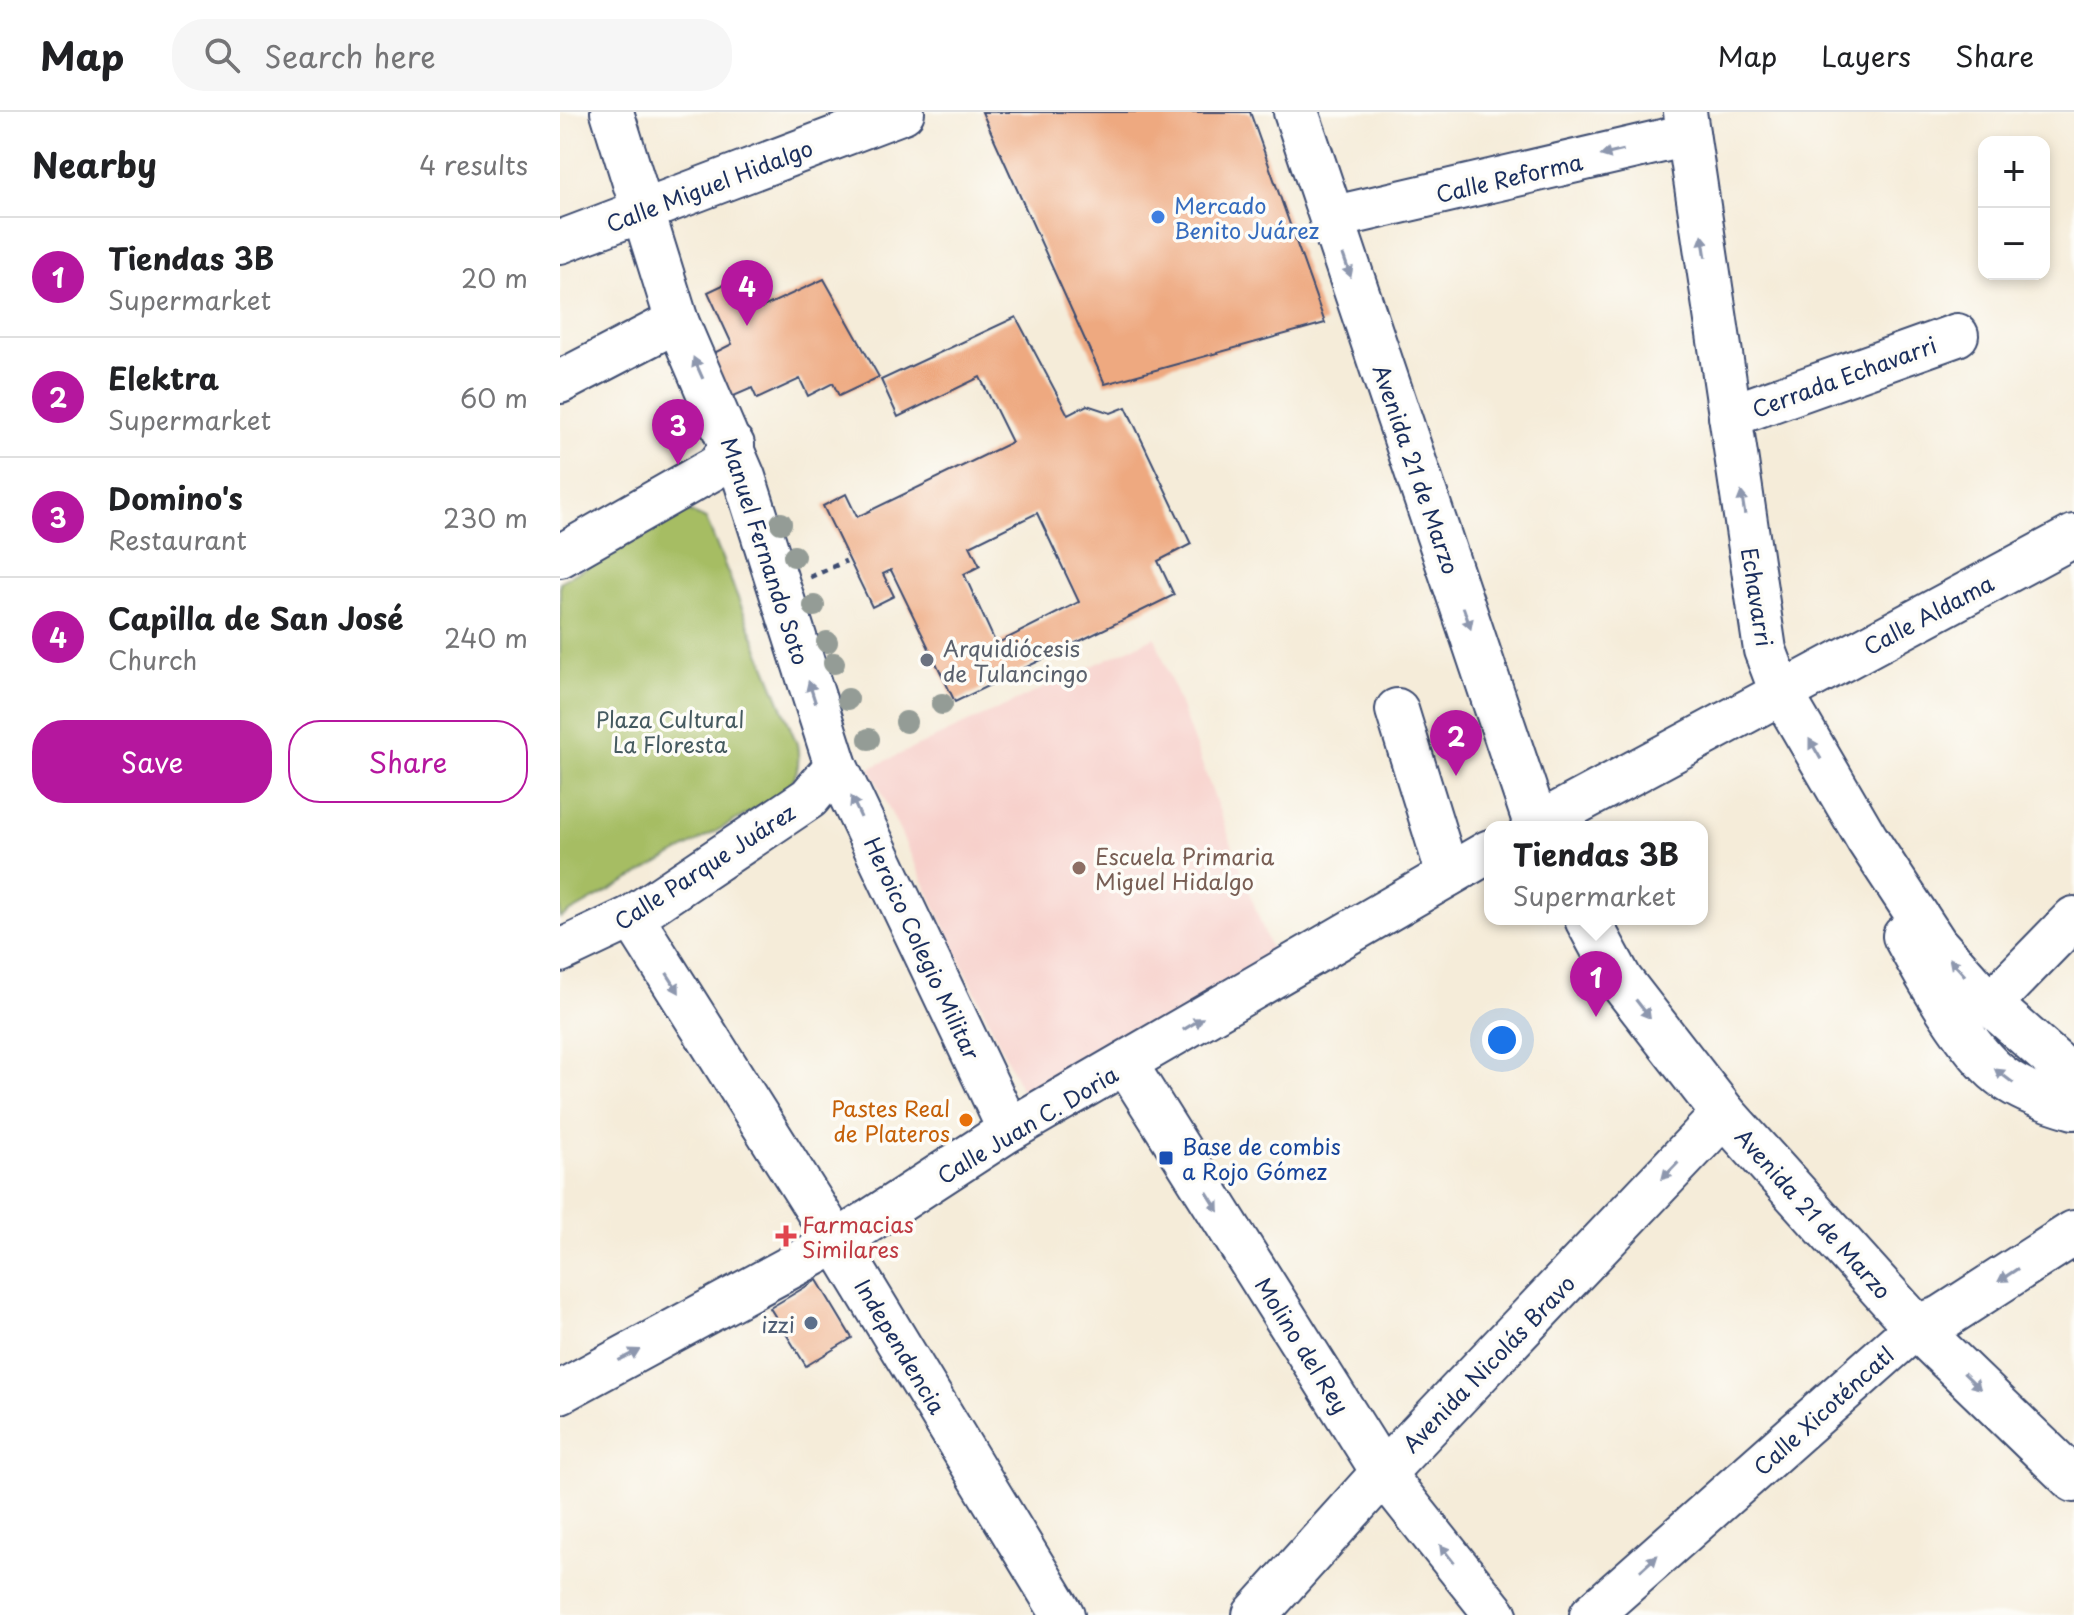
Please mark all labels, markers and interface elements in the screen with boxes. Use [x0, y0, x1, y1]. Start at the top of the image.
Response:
search box [172, 19, 732, 91]
text: Map [40, 27, 124, 84]
icon: search [200, 33, 244, 77]
text: Search here [264, 33, 436, 78]
text: Map [1717, 34, 1777, 77]
text: Layers [1821, 34, 1911, 77]
text: Share [1955, 34, 2034, 77]
street label: Calle Miguel Hidalgo [601, 130, 817, 240]
map controls [1978, 136, 2050, 280]
button: + [1978, 136, 2050, 208]
text: Nearby [32, 138, 157, 190]
street label: Calle Reforma [1432, 144, 1586, 210]
text: 4 results [419, 145, 528, 184]
one-way arrow [1599, 147, 1624, 159]
place label: Mercado Benito Juárez [1174, 188, 1319, 246]
marker: Mercado Benito Juárez [1149, 208, 1167, 226]
button: − [1978, 208, 2050, 280]
one-way arrow [1697, 233, 1710, 258]
text: Tiendas 3B [108, 235, 274, 280]
one-way arrow [1342, 254, 1354, 278]
text: 1 [52, 258, 64, 297]
text: 20 m [461, 258, 528, 297]
pin: 4 [721, 260, 773, 326]
text: Supermarket [108, 280, 271, 319]
street label: Cerrada Echavarri [1747, 327, 1941, 425]
text: Elektra [108, 355, 219, 400]
one-way arrow [691, 356, 705, 379]
street label: Avenida 21 de Marzo [1366, 360, 1468, 578]
text: 2 [49, 378, 67, 417]
text: 60 m [460, 378, 528, 417]
pin: 3 [652, 399, 704, 465]
text: Supermarket [108, 400, 271, 439]
street label: Manuel Fernando Soto [714, 433, 818, 669]
text: Domino's [108, 475, 243, 520]
one-way arrow [1736, 490, 1749, 515]
text: 3 [49, 498, 67, 537]
text: 230 m [443, 498, 528, 537]
text: Restaurant [108, 520, 247, 559]
street label: Echavarri [1734, 545, 1782, 649]
street label: Calle Aldama [1857, 566, 1999, 662]
text: Capilla de San José [108, 595, 404, 640]
one-way arrow [1462, 606, 1474, 630]
text: 4 [49, 618, 67, 657]
text: 240 m [444, 618, 528, 657]
place label: Arquidiócesis de Tulancingo [943, 631, 1088, 689]
text: Church [108, 640, 197, 679]
marker: Arquidiócesis de Tulancingo [918, 651, 936, 669]
one-way arrow [806, 679, 818, 703]
park label: Plaza Cultural La Floresta [596, 702, 744, 760]
pin: 2 [1430, 710, 1482, 776]
button: Save [32, 720, 272, 803]
button: Share [288, 720, 528, 803]
one-way arrow [1808, 738, 1822, 760]
street label: Calle Parque Juárez [607, 795, 801, 937]
one-way arrow [849, 795, 863, 818]
popup [1484, 821, 1708, 925]
street label: Heroico Colegio Militar [857, 831, 989, 1065]
text: Tiendas 3B [1513, 831, 1679, 876]
place label: Escuela Primaria Miguel Hidalgo [1095, 839, 1274, 897]
marker: Escuela Primaria Miguel Hidalgo [1070, 859, 1088, 877]
text: Supermarket [1513, 876, 1676, 915]
pin: 1 [1570, 951, 1622, 1017]
one-way arrow [1948, 957, 1966, 976]
one-way arrow [666, 972, 680, 994]
one-way arrow [1634, 999, 1650, 1019]
one-way arrow [1182, 1018, 1204, 1032]
your location [1482, 1020, 1522, 1060]
street label: Calle Juan C. Doria [930, 1057, 1124, 1191]
one-way arrow [1993, 1068, 2014, 1084]
place label: Pastes Real de Plateros [831, 1091, 950, 1149]
marker: Pastes Real de Plateros [957, 1111, 975, 1129]
street label: Avenida 21 de Marzo [1728, 1120, 1900, 1306]
place label: Base de combis a Rojo Gómez [1182, 1129, 1341, 1187]
marker: Base de combis a Rojo Gómez [1157, 1149, 1175, 1167]
one-way arrow [1662, 1161, 1680, 1180]
one-way arrow [1205, 1191, 1220, 1212]
place label: Farmacias Similares [802, 1207, 914, 1265]
marker: Farmacias Similares [777, 1227, 795, 1245]
street label: Avenida Nicolás Bravo [1394, 1267, 1582, 1459]
one-way arrow [1998, 1268, 2019, 1283]
street label: Molino del Rey [1248, 1270, 1358, 1420]
street label: Independencia [848, 1272, 955, 1420]
place label: izzi [761, 1307, 795, 1340]
marker: izzi [802, 1314, 820, 1332]
street label: Calle Xicoténcatl [1745, 1338, 1901, 1482]
one-way arrow [617, 1348, 640, 1361]
one-way arrow [1962, 1372, 1981, 1390]
one-way arrow [1440, 1544, 1456, 1564]
one-way arrow [1640, 1555, 1659, 1573]

